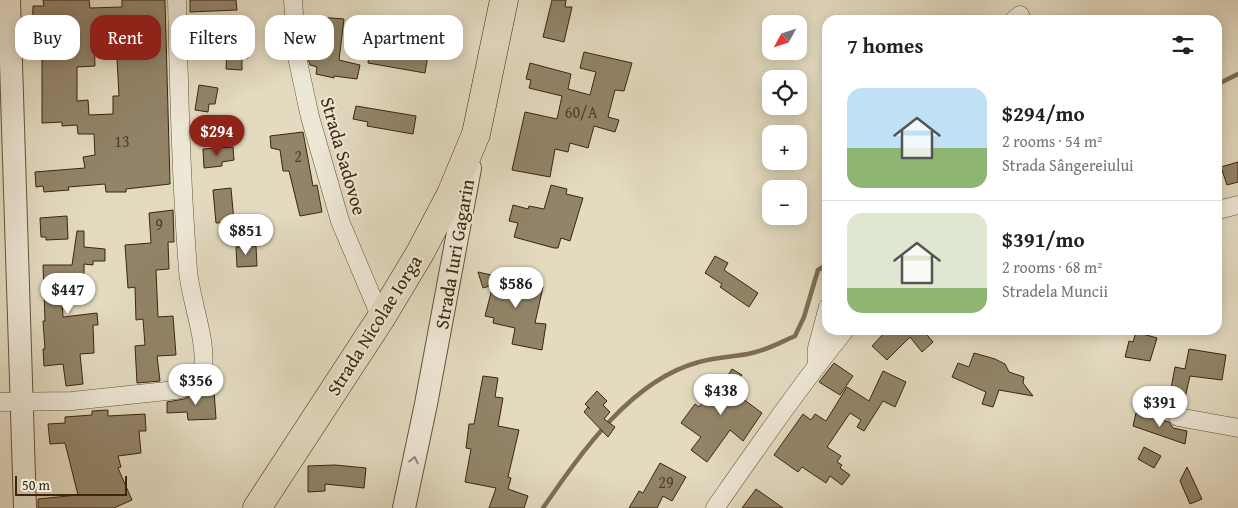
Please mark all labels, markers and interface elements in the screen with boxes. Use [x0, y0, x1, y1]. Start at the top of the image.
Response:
chip: Buy [15, 15, 80, 60]
chip: Rent [90, 15, 161, 60]
chip: Filters [171, 15, 255, 60]
chip: New [265, 15, 334, 60]
chip: Apartment [344, 15, 463, 60]
north arrow [762, 15, 808, 60]
map controls [762, 15, 807, 225]
text: 7 homes [847, 30, 923, 61]
icon: filters [1169, 31, 1197, 59]
button: locate [762, 70, 807, 115]
street label: Strada Sadovoe [314, 94, 374, 218]
text: $294/mo [1002, 98, 1085, 129]
house number: 60/A [565, 100, 598, 124]
icon: home [887, 108, 947, 168]
pin: $294 [187, 114, 247, 157]
text: $294 [200, 119, 234, 143]
button: + [762, 125, 807, 170]
house number: 13 [114, 129, 130, 153]
text: 2 rooms · 54 m² [1002, 129, 1102, 153]
house number: 2 [294, 144, 302, 168]
text: Strada Sângereiului [1002, 153, 1134, 177]
street label: Strada Iuri Gagarin [427, 176, 481, 331]
button: − [762, 180, 807, 225]
house number: 9 [155, 212, 163, 236]
pin: $851 [216, 214, 276, 256]
text: $851 [229, 218, 263, 242]
text: $391/mo [1002, 224, 1085, 255]
icon: home [887, 233, 947, 293]
street label: Strada Nicolae Iorga [319, 249, 429, 401]
text: 2 rooms · 68 m² [1002, 255, 1102, 279]
pin: $586 [486, 266, 546, 309]
text: $586 [499, 271, 533, 295]
pin: $447 [38, 272, 98, 315]
text: $447 [51, 277, 85, 301]
text: Stradela Muncii [1002, 279, 1108, 303]
pin: $356 [166, 364, 226, 406]
text: $356 [179, 368, 213, 392]
pin: $438 [691, 374, 751, 416]
text: $438 [704, 378, 738, 402]
pin: $391 [1130, 386, 1190, 428]
text: $391 [1143, 390, 1177, 414]
one-way arrow [408, 456, 419, 465]
house number: 29 [658, 470, 674, 494]
scale bar [15, 473, 128, 496]
text: 50 m [22, 475, 50, 495]

